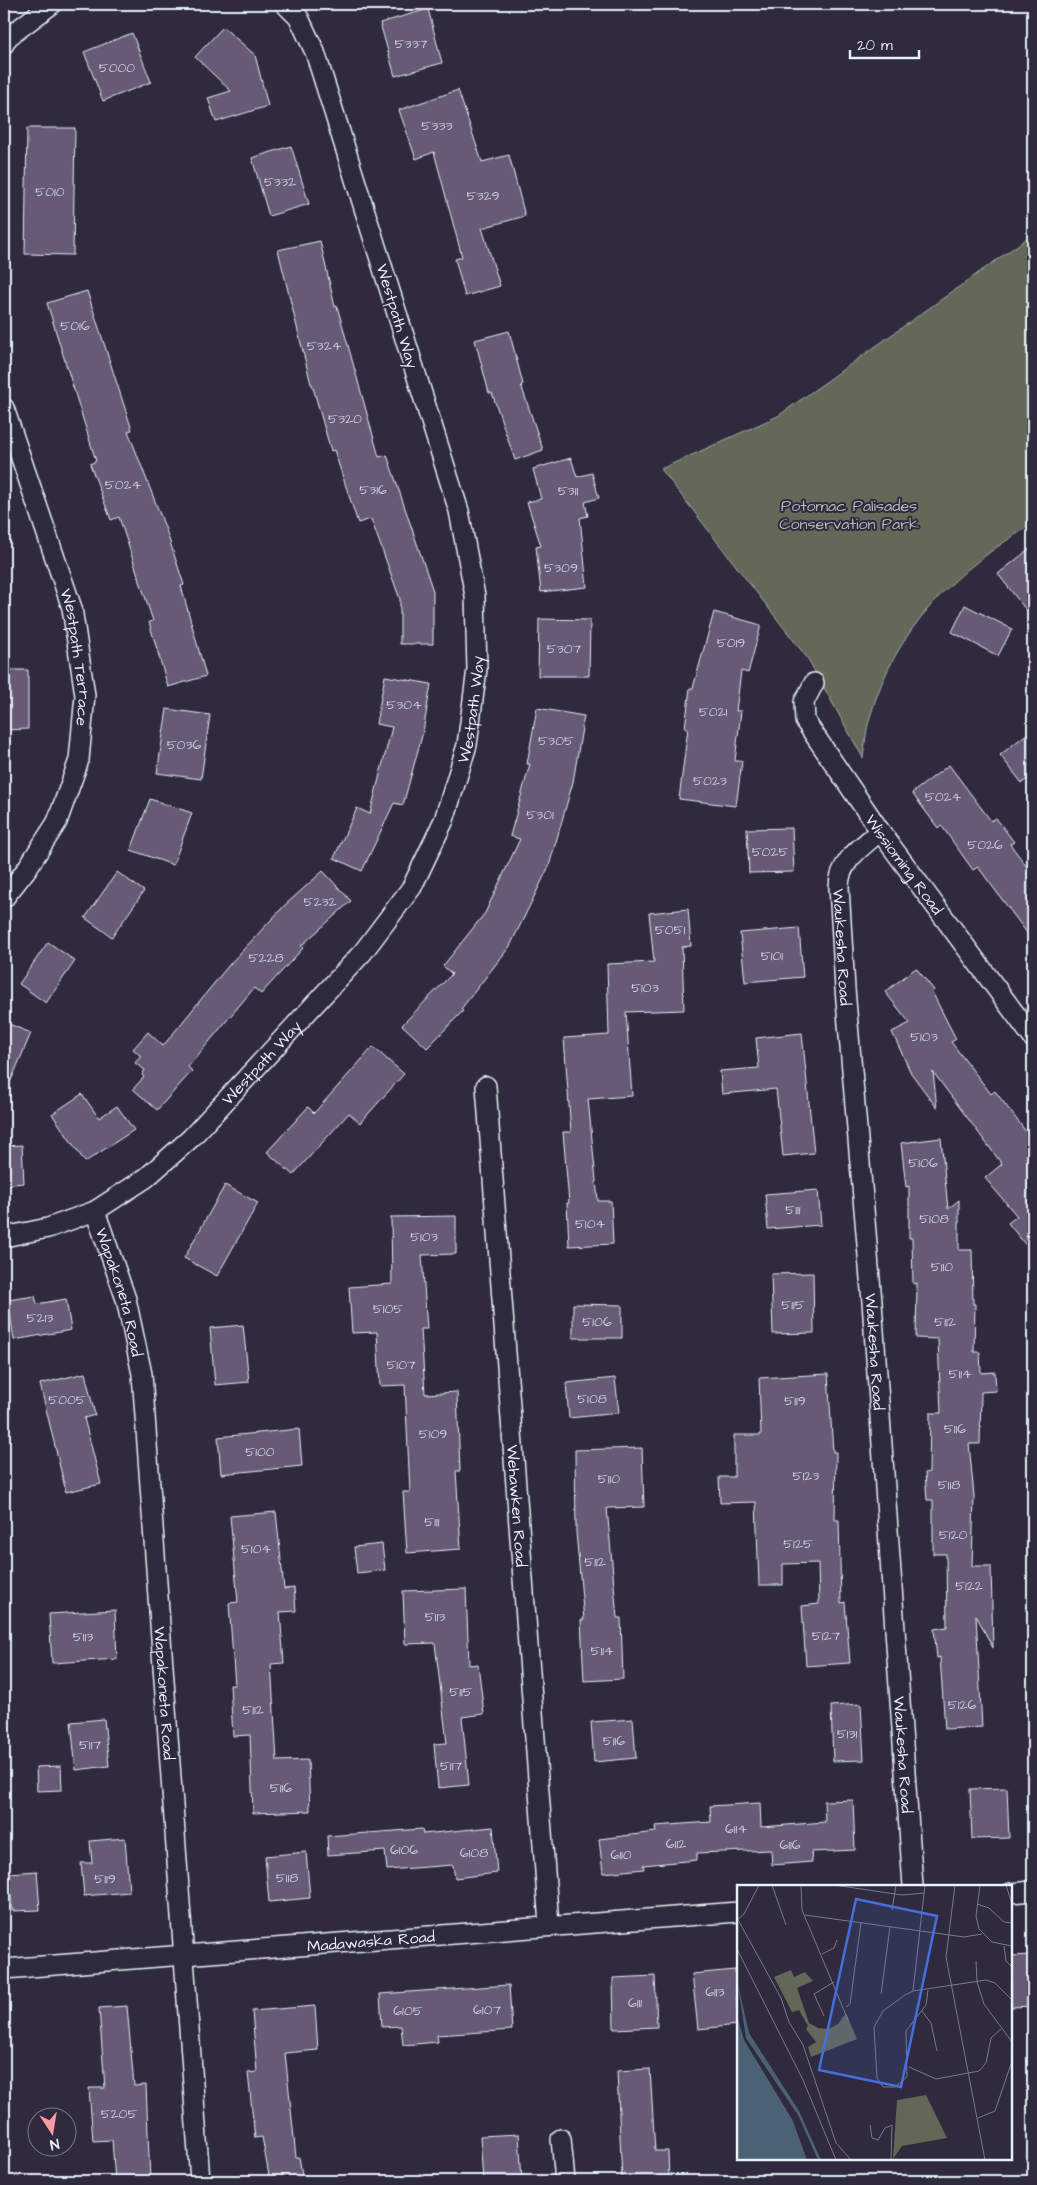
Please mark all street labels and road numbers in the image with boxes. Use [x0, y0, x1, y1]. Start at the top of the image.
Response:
street label: Westpath Way [370, 261, 423, 372]
street label: Westpath Terrace [54, 586, 95, 728]
street label: Westpath Way [452, 655, 490, 766]
street label: Wissioming Road [860, 810, 948, 919]
street label: Waukesha Road [827, 888, 856, 1006]
street label: Westpath Way [217, 1016, 307, 1110]
street label: Wapakoneta Road [90, 1225, 148, 1359]
street label: Waukesha Road [859, 1292, 890, 1411]
street label: Wehawken Road [501, 1444, 532, 1568]
street label: Wapakoneta Road [148, 1626, 180, 1761]
street label: Waukesha Road [888, 1696, 918, 1814]
street label: Madawaska Road [306, 1926, 436, 1957]

